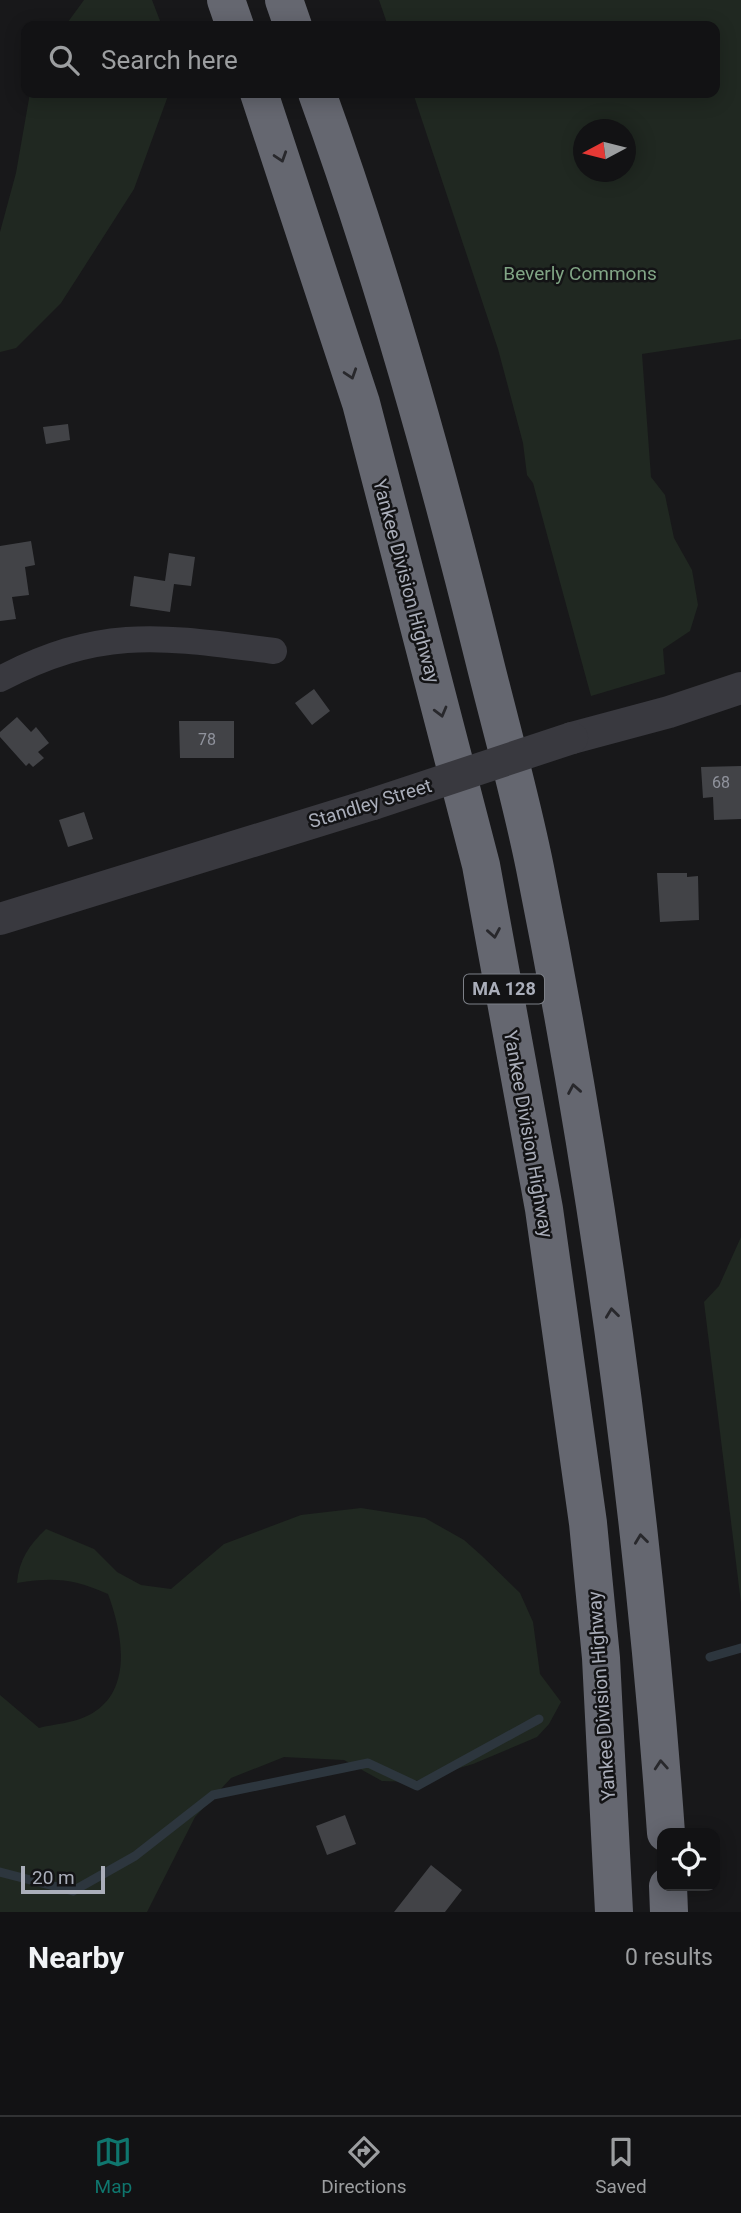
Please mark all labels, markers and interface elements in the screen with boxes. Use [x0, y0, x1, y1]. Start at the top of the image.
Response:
search box [21, 21, 720, 98]
icon: search [45, 41, 83, 79]
text: Search here [101, 45, 238, 75]
north arrow [573, 119, 636, 182]
one-way arrow [273, 151, 287, 163]
park label: Beverly Commons [503, 262, 657, 285]
one-way arrow [343, 367, 358, 379]
street label: Yankee Division Highway [368, 477, 445, 686]
one-way arrow [433, 706, 447, 718]
house number: 78 [198, 730, 216, 749]
house number: 68 [712, 773, 730, 792]
street label: Standley Street [306, 774, 434, 833]
one-way arrow [485, 927, 500, 939]
road number: MA 128 [464, 974, 544, 1004]
street label: Yankee Division Highway [499, 1029, 558, 1240]
one-way arrow [567, 1083, 582, 1095]
one-way arrow [605, 1307, 620, 1319]
one-way arrow [633, 1533, 648, 1545]
street label: Yankee Division Highway [583, 1590, 620, 1802]
one-way arrow [654, 1759, 669, 1770]
map controls [657, 1828, 720, 1891]
button: locate [657, 1828, 720, 1891]
scale bar [21, 1863, 105, 1895]
text: 20 m [32, 1866, 75, 1889]
text: Nearby [28, 1940, 124, 1975]
text: 0 results [625, 1944, 713, 1971]
tab: Map [94, 2133, 132, 2198]
tab: Directions [321, 2133, 406, 2198]
tab: Saved [595, 2133, 647, 2198]

